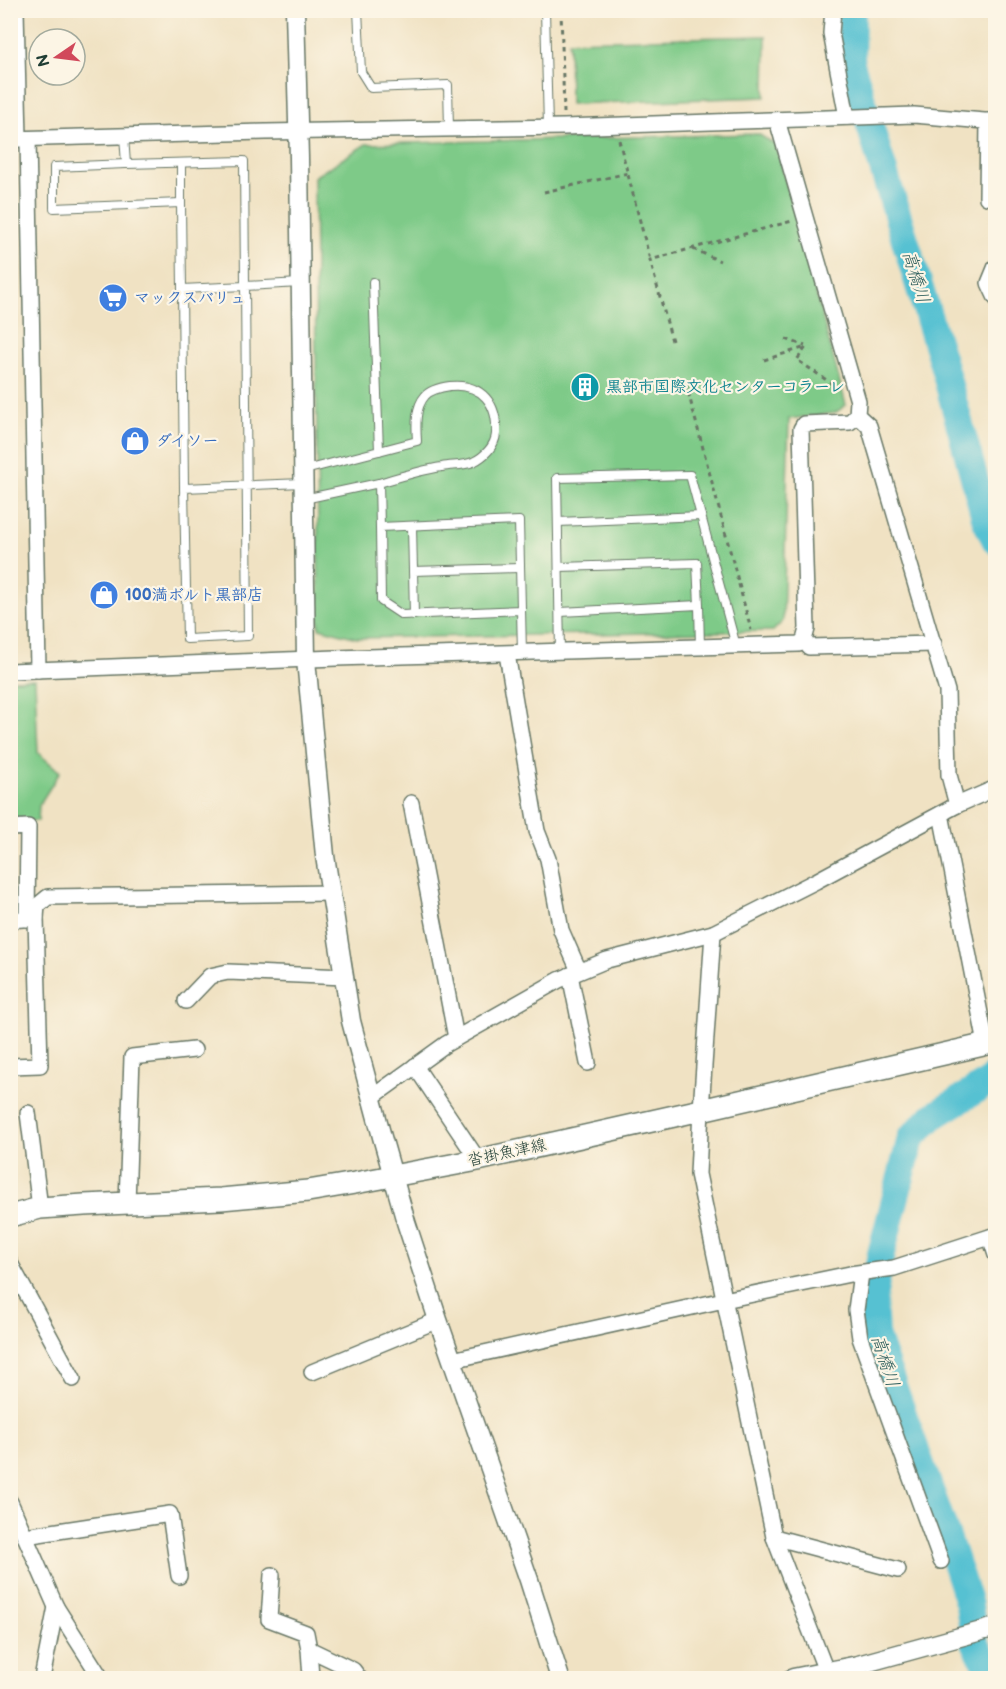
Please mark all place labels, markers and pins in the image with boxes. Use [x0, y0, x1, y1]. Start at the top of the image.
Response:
supermarket icon: マックスバリュ [97, 282, 129, 314]
place label: マックスバリュ [134, 289, 246, 308]
building icon: 黒部市国際文化センターコラーレ [569, 371, 601, 403]
place label: 黒部市国際文化センターコラーレ [606, 378, 845, 397]
shop icon: ダイソー [119, 425, 151, 457]
place label: ダイソー [156, 432, 218, 451]
shop icon: 100満ボルト黒部店 [88, 579, 120, 611]
place label: 100満ボルト黒部店 [125, 586, 263, 605]

